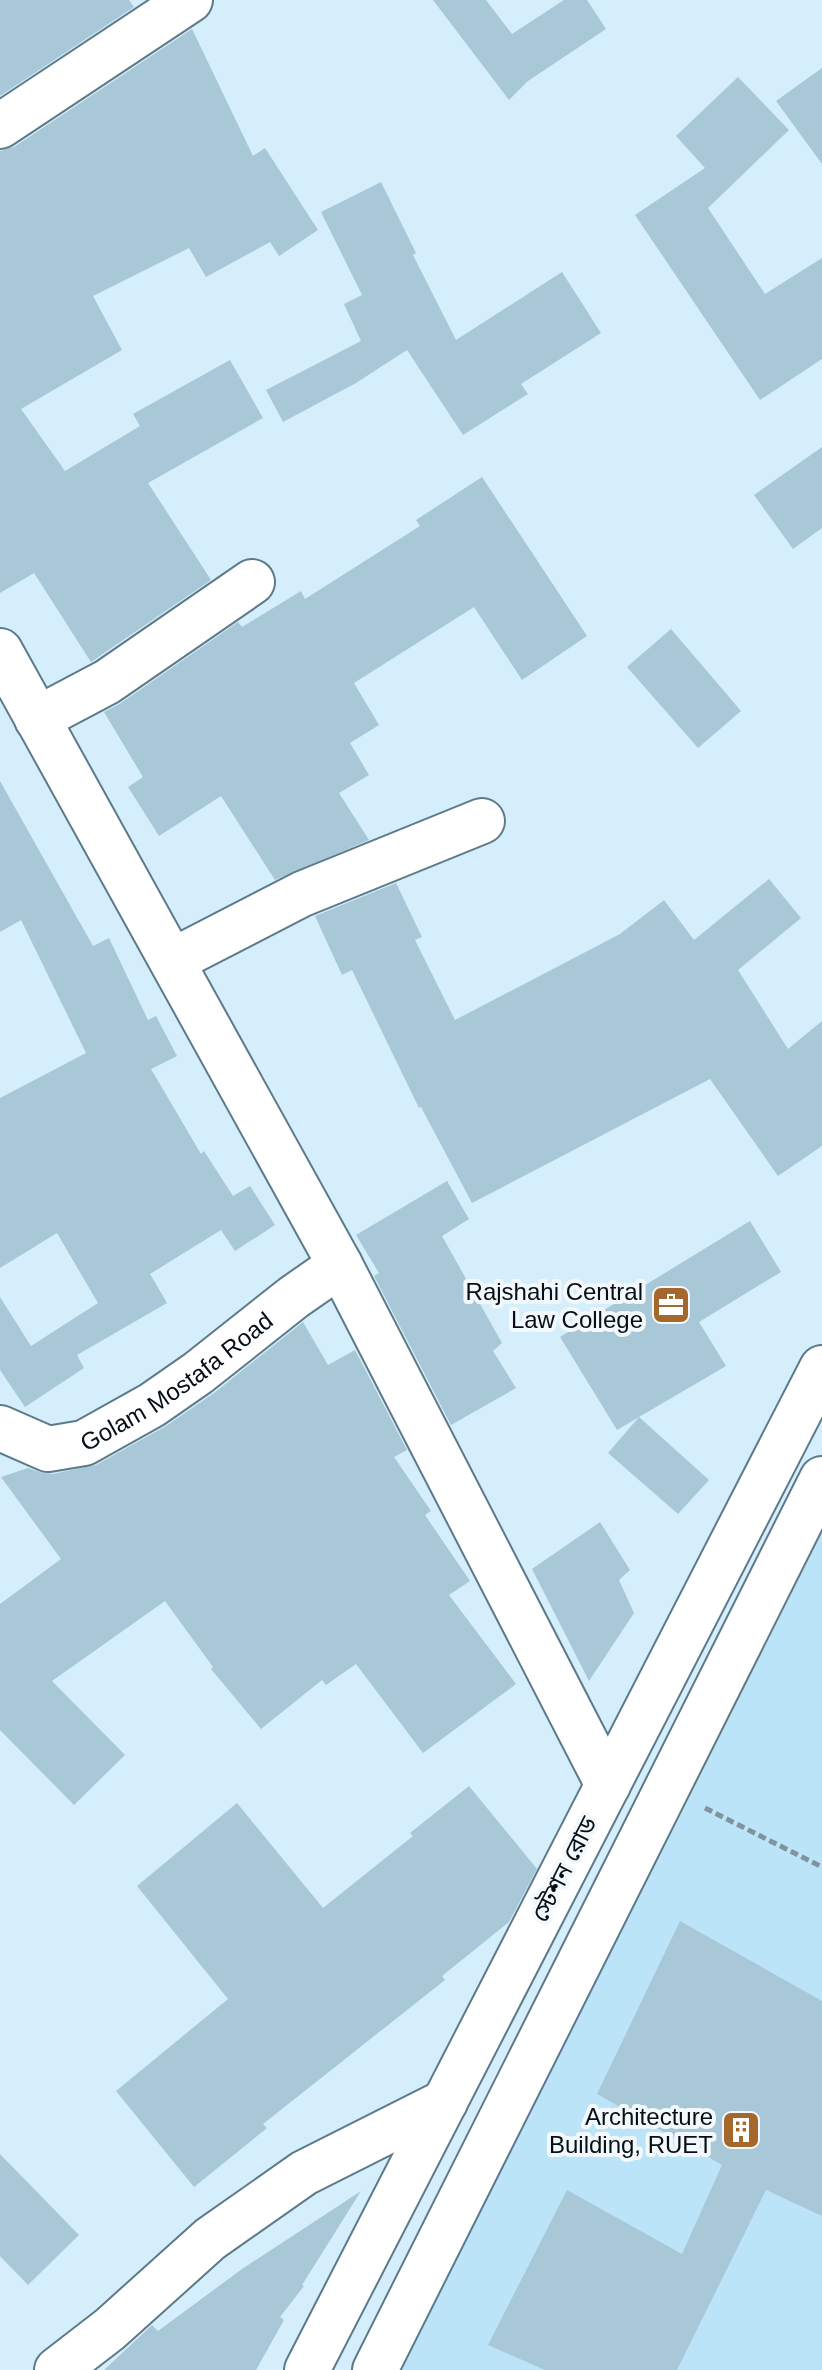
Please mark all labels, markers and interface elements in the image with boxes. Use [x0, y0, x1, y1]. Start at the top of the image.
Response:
place label: Rajshahi Central Law College [466, 1278, 643, 1333]
office icon: Rajshahi Central Law College [650, 1284, 692, 1326]
street label: Golam Mostafa Road [75, 1306, 277, 1456]
street label: স্টেশন রোড [526, 1811, 602, 1926]
place label: Architecture Building, RUET [549, 2103, 713, 2158]
building icon: Architecture Building, RUET [720, 2109, 762, 2151]

